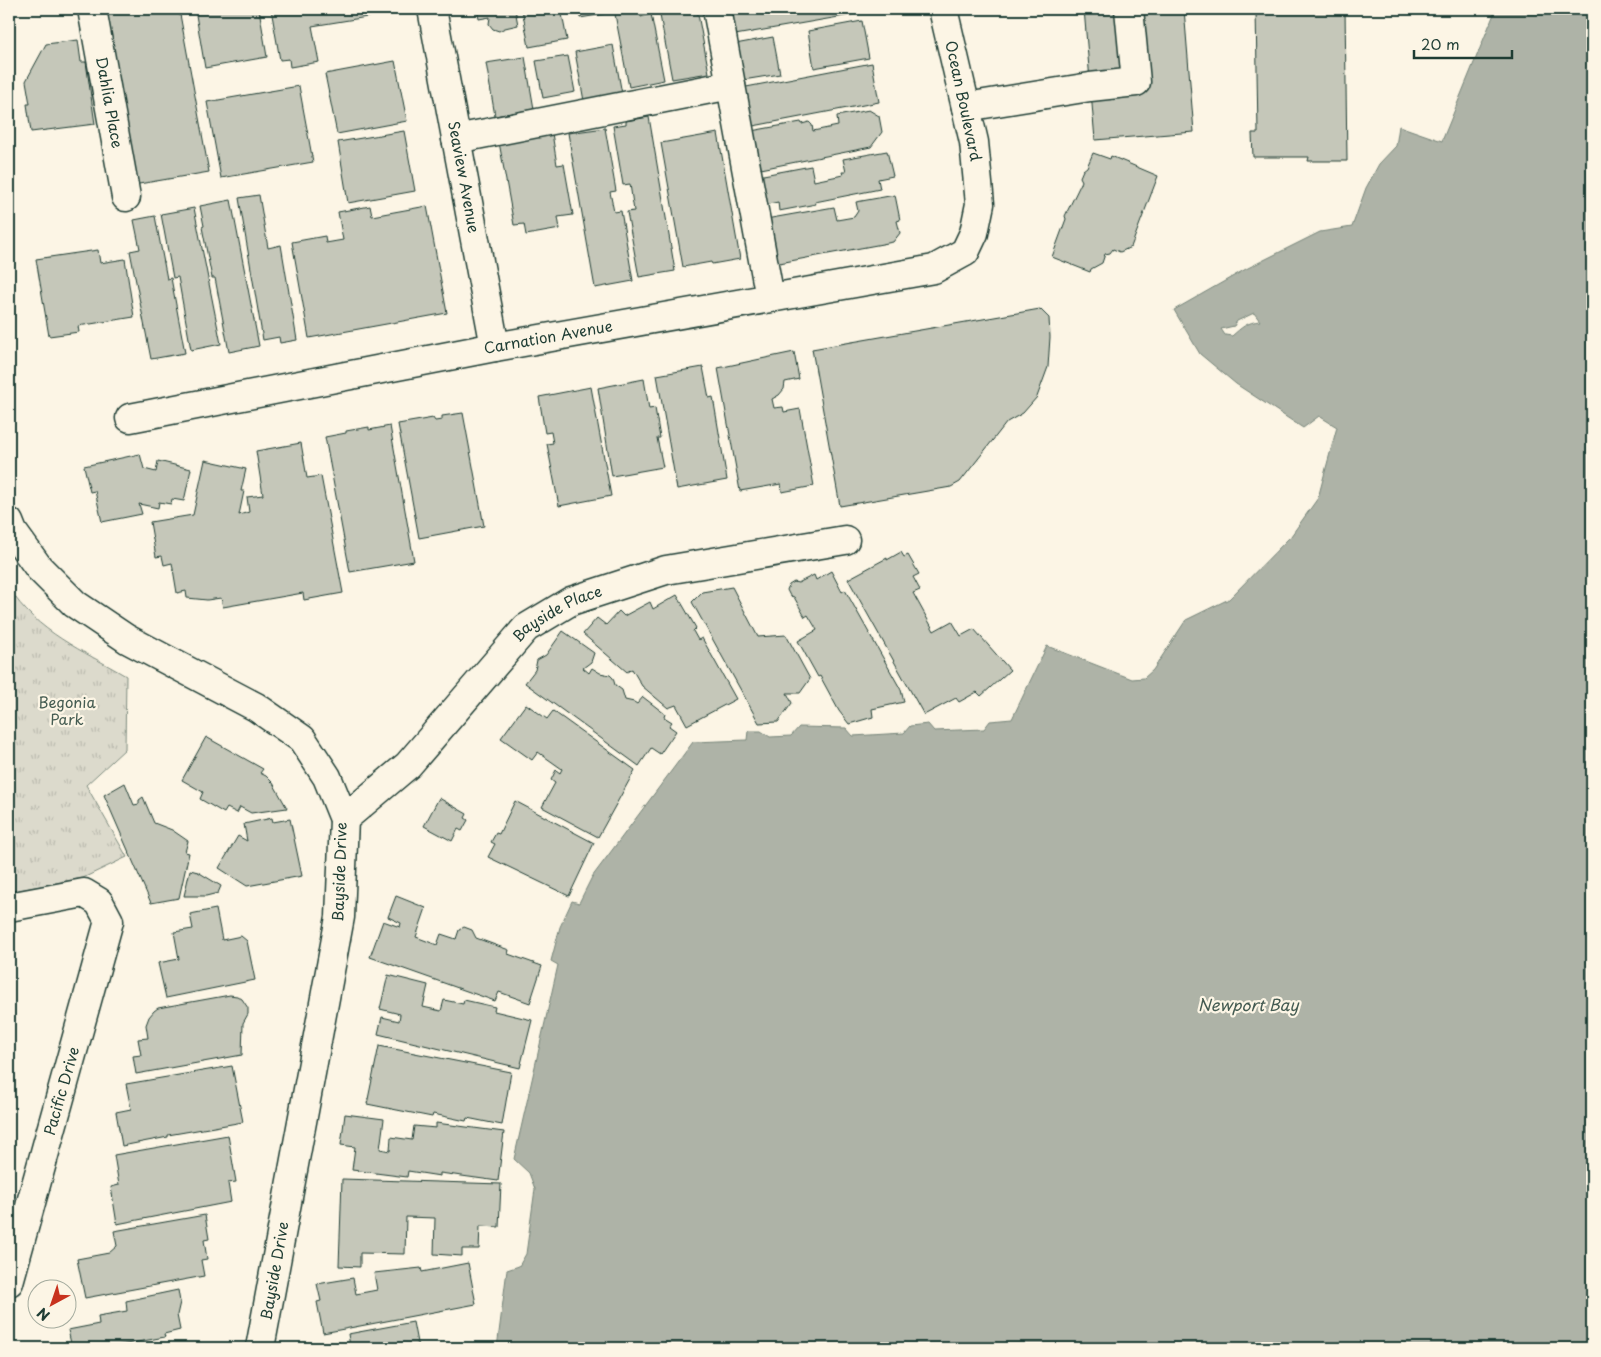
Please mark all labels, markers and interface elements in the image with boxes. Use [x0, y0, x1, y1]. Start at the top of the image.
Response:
scale bar [1414, 28, 1511, 60]
text: 20 m [1421, 32, 1460, 55]
street label: Ocean Boulevard [940, 38, 988, 163]
street label: Dahlia Place [91, 55, 130, 150]
street label: Seaview Avenue [443, 119, 487, 235]
street label: Carnation Avenue [482, 313, 614, 359]
street label: Bayside Place [506, 579, 605, 646]
park label: Begonia Park [38, 690, 97, 730]
street label: Bayside Drive [325, 822, 352, 922]
water label: Newport Bay [1198, 992, 1299, 1016]
street label: Pacific Drive [37, 1044, 84, 1138]
street label: Bayside Drive [254, 1220, 294, 1322]
north arrow [28, 1280, 78, 1330]
text: N [32, 1303, 54, 1326]

